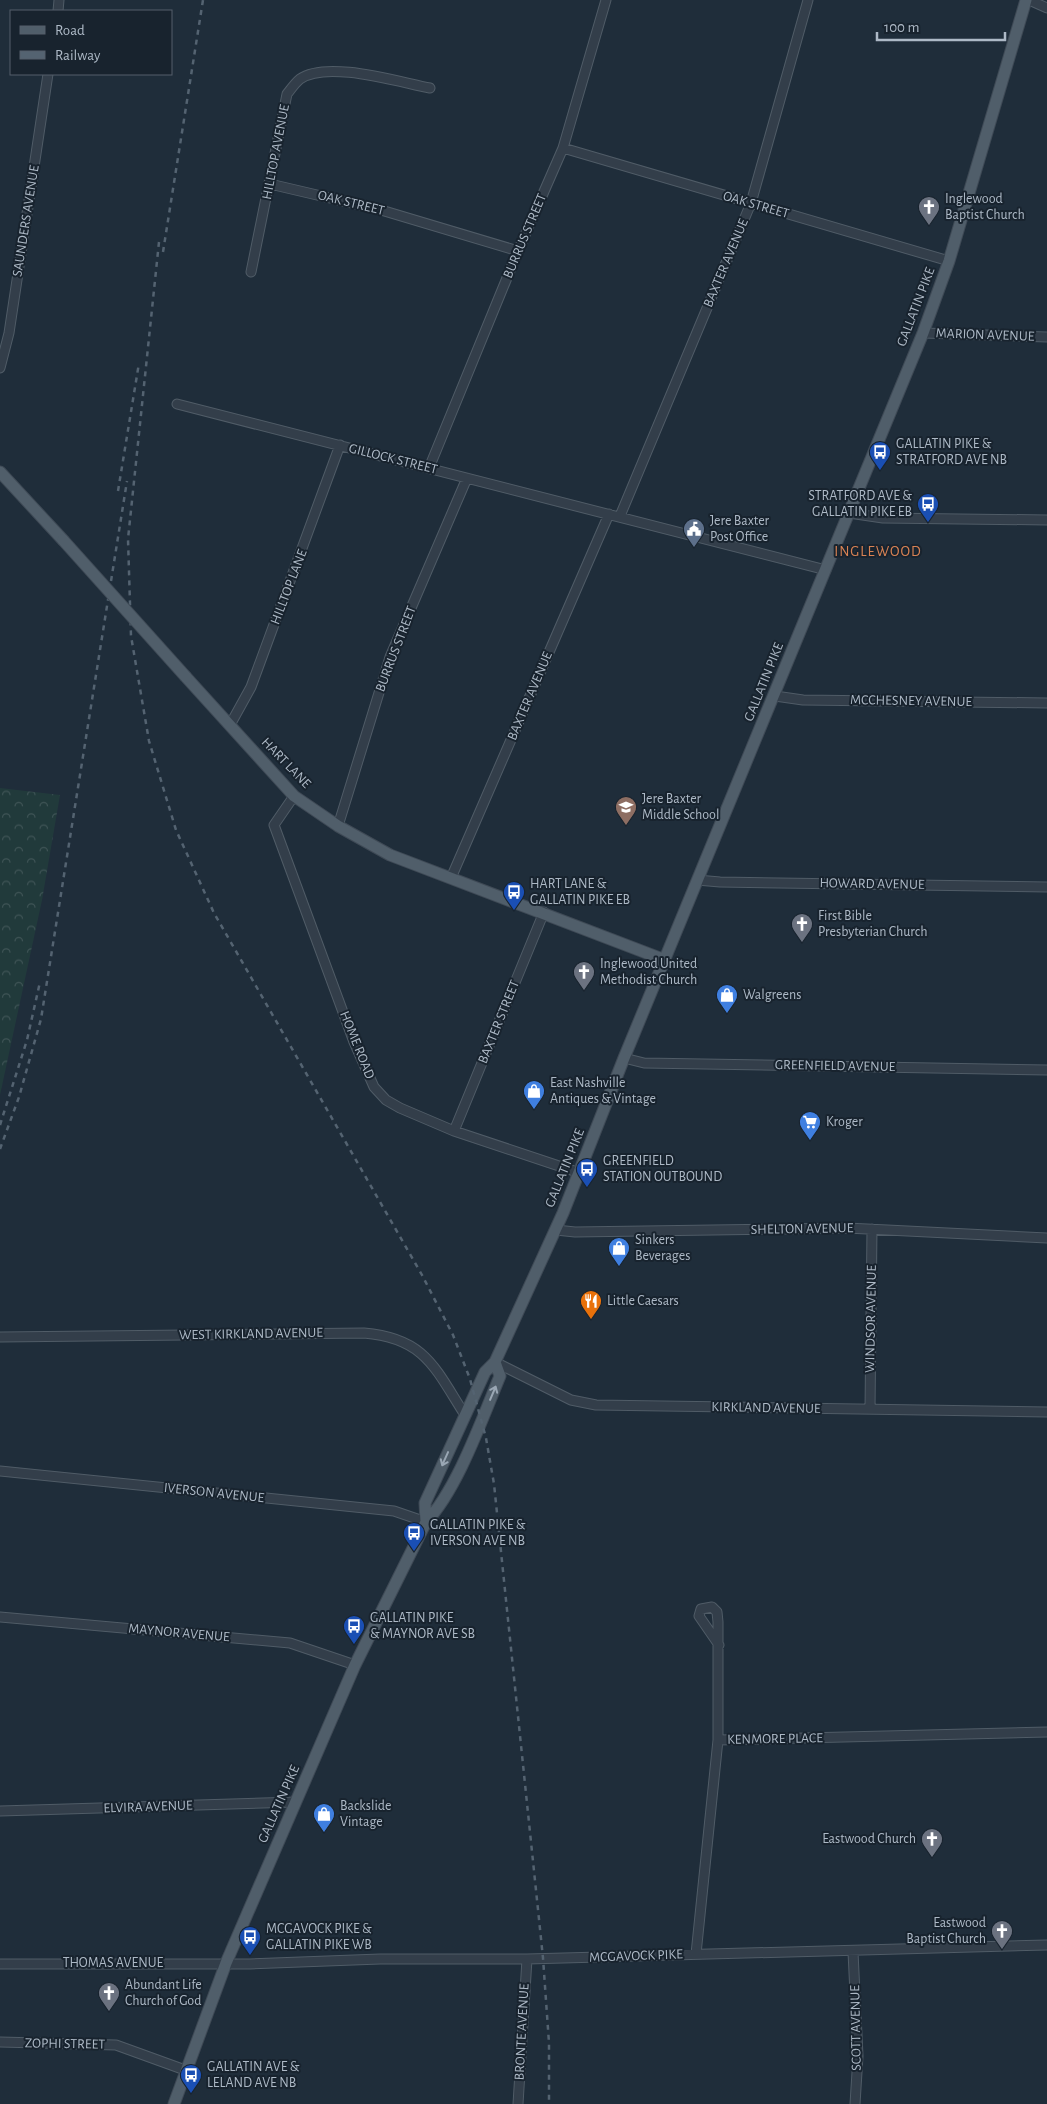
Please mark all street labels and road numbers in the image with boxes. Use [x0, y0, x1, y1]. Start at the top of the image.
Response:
street label: HILLTOP AVENUE [260, 103, 292, 201]
street label: SAUNDERS AVENUE [10, 164, 42, 278]
street label: OAK STREET [316, 188, 386, 218]
street label: OAK STREET [721, 189, 791, 221]
street label: BURRUS STREET [501, 191, 549, 280]
street label: BAXTER AVENUE [701, 216, 751, 309]
street label: GALLATIN PIKE [895, 265, 938, 348]
street label: MARION AVENUE [935, 326, 1035, 344]
street label: GILLOCK STREET [347, 441, 439, 477]
street label: HILLTOP LANE [268, 547, 310, 627]
street label: BURRUS STREET [373, 604, 419, 694]
street label: GALLATIN PIKE [742, 640, 786, 723]
street label: BAXTER AVENUE [505, 649, 555, 742]
street label: MCCHESNEY AVENUE [850, 693, 972, 709]
street label: HART LANE [259, 735, 314, 791]
street label: HOWARD AVENUE [819, 876, 925, 892]
street label: BAXTER STREET [476, 978, 522, 1066]
street label: HOME ROAD [337, 1009, 377, 1081]
street label: GREENFIELD AVENUE [775, 1058, 896, 1074]
street label: GALLATIN PIKE [543, 1126, 587, 1209]
street label: SHELTON AVENUE [751, 1221, 854, 1237]
street label: WINDSOR AVENUE [863, 1265, 879, 1373]
street label: WEST KIRKLAND AVENUE [179, 1326, 323, 1342]
street label: KIRKLAND AVENUE [711, 1400, 821, 1416]
street label: IVERSON AVENUE [163, 1481, 265, 1505]
street label: MAYNOR AVENUE [128, 1622, 230, 1644]
street label: KENMORE PLACE [727, 1731, 823, 1747]
street label: GALLATIN PIKE [256, 1763, 302, 1845]
street label: ELVIRA AVENUE [103, 1798, 193, 1816]
street label: MCGAVOCK PIKE [589, 1947, 683, 1965]
street label: THOMAS AVENUE [63, 1956, 164, 1970]
street label: BRONTE AVENUE [512, 1983, 532, 2081]
street label: SCOTT AVENUE [848, 1985, 864, 2071]
street label: ZOPHI STREET [25, 2036, 106, 2052]

